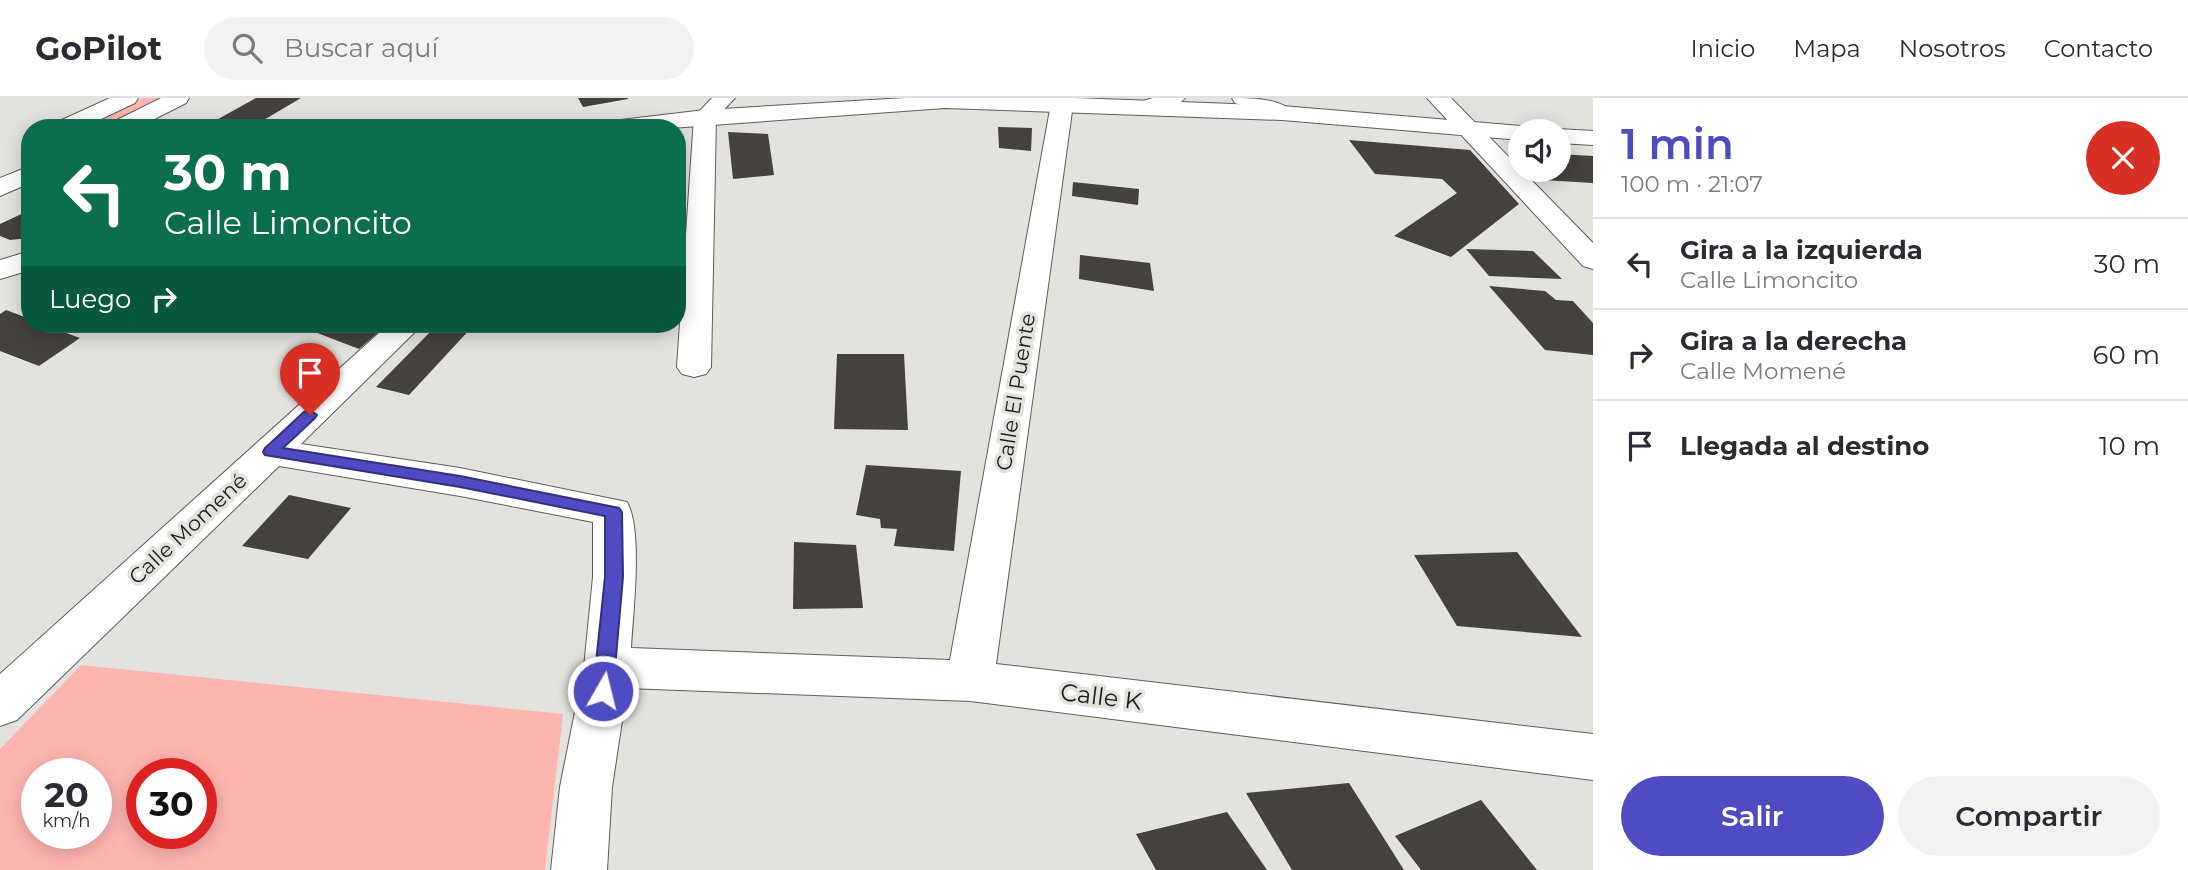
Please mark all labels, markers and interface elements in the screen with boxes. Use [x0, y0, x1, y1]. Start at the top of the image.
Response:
search box [204, 17, 694, 80]
text: GoPilot [35, 28, 162, 68]
icon: search [228, 29, 266, 67]
text: Buscar aquí [284, 32, 438, 64]
text: Inicio [1690, 34, 1755, 63]
text: Mapa [1793, 34, 1861, 63]
text: Nosotros [1899, 34, 2006, 63]
text: Contacto [2044, 34, 2153, 63]
text: 1 min [1621, 118, 1734, 170]
map controls [1508, 119, 1571, 182]
button: sound [1508, 119, 1571, 182]
button: close [2086, 121, 2160, 195]
text: 30 m [164, 143, 292, 202]
icon: left [49, 147, 140, 238]
text: 100 m · 21:07 [1621, 170, 1763, 198]
text: Calle Limoncito [164, 203, 412, 242]
text: Gira a la izquierda [1680, 234, 1923, 266]
icon: left [1621, 245, 1659, 283]
text: 30 m [2094, 248, 2160, 280]
text: Calle Limoncito [1680, 266, 1858, 294]
icon: right [145, 280, 183, 318]
text: Luego [49, 283, 131, 315]
street label: Calle El Puente [991, 312, 1040, 472]
text: Gira a la derecha [1680, 325, 1907, 357]
icon: right [1621, 336, 1659, 374]
text: 60 m [2093, 339, 2160, 371]
pin [280, 343, 340, 415]
icon: arrive [291, 354, 329, 392]
text: Calle Momené [1680, 357, 1846, 385]
icon: arrive [1621, 427, 1659, 465]
text: Llegada al destino [1680, 430, 1929, 462]
text: 10 m [2099, 430, 2160, 462]
street label: Calle Momené [124, 468, 252, 589]
position arrow [566, 654, 640, 728]
street label: Calle K [1059, 677, 1143, 716]
speed limit sign: 30 [126, 758, 217, 849]
text: 20 [44, 773, 89, 816]
button: Salir [1621, 776, 1884, 856]
button: Compartir [1898, 776, 2160, 856]
text: km/h [42, 810, 91, 832]

